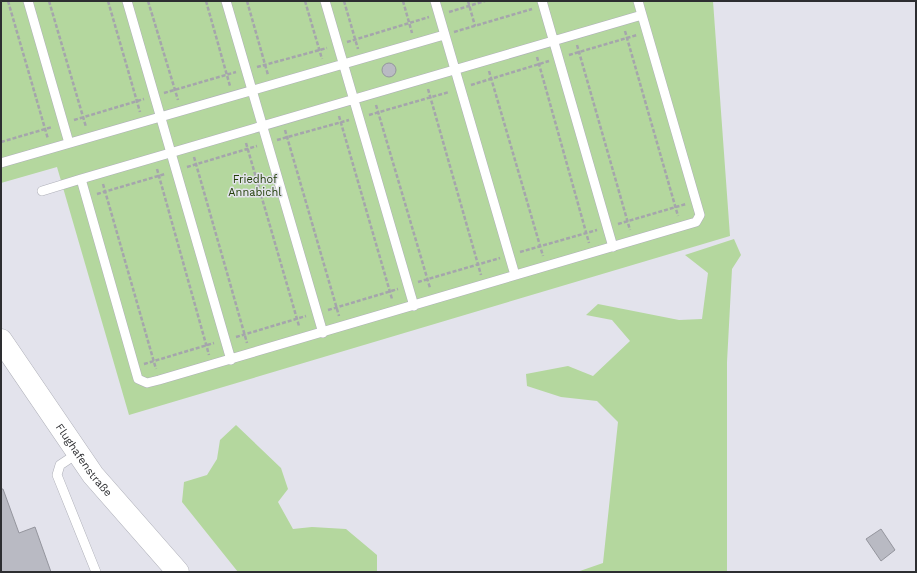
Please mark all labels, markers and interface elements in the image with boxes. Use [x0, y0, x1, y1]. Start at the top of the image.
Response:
park label: Friedhof Annabichl [228, 173, 282, 199]
street label: Flughafenstraße [53, 421, 115, 499]

